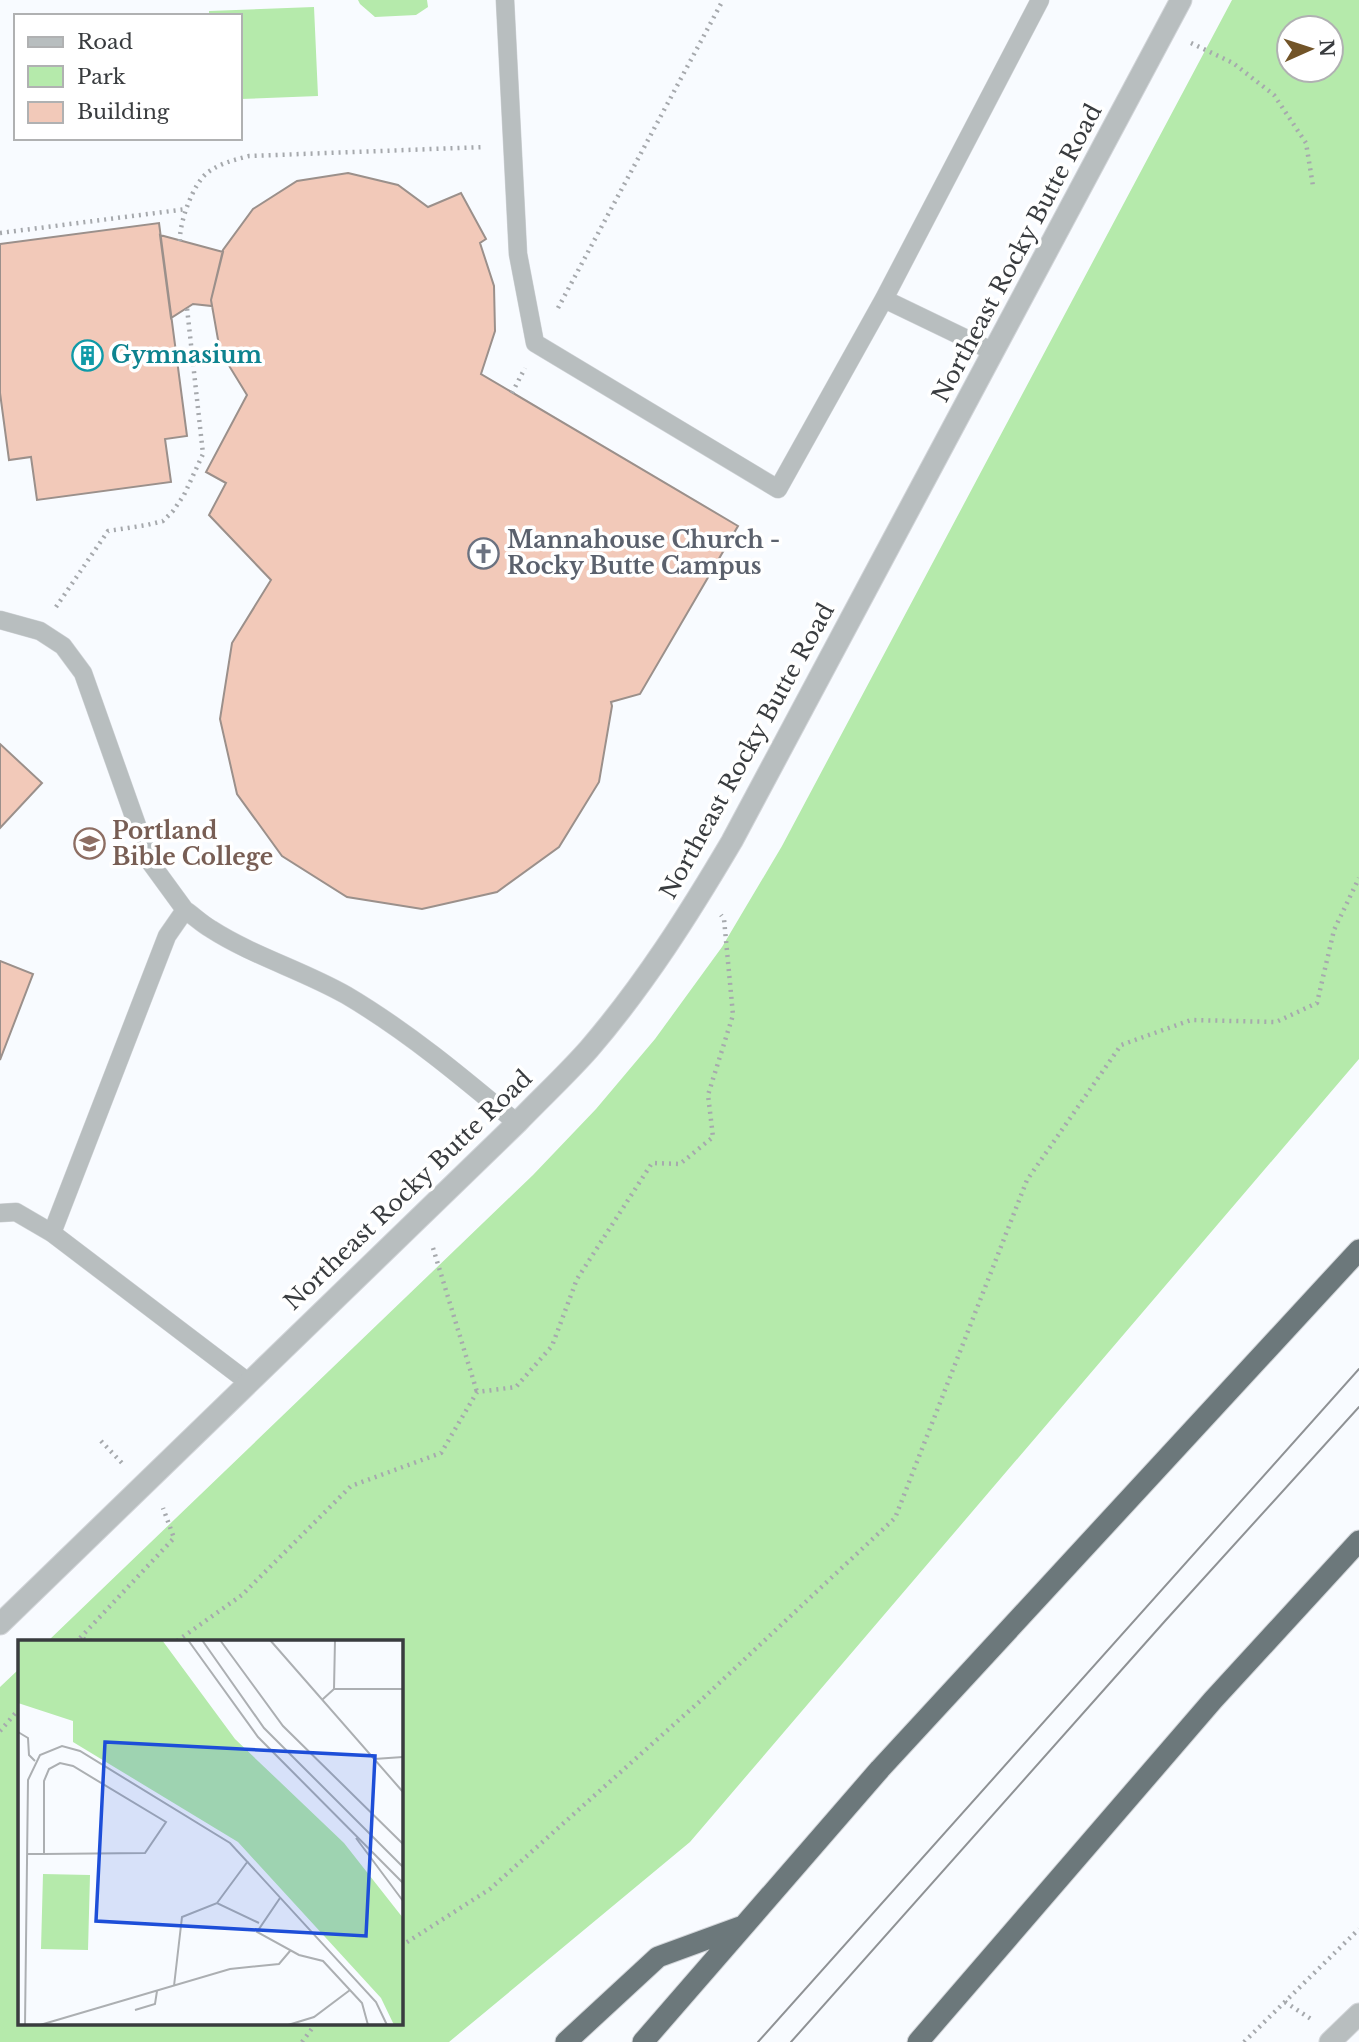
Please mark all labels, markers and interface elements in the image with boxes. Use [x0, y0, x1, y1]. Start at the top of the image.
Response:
legend [14, 14, 242, 140]
north arrow [1275, 14, 1345, 84]
text: Road [77, 29, 133, 55]
text: N [1315, 39, 1338, 58]
text: Park [77, 64, 126, 90]
text: Building [77, 99, 170, 125]
street label: Northeast Rocky Butte Road [926, 99, 1108, 407]
building icon: Gymnasium [71, 338, 105, 372]
place label: Gymnasium [111, 341, 263, 369]
place label: Mannahouse Church - Rocky Butte Campus [507, 526, 780, 580]
church icon: Mannahouse Church - Rocky Butte Campus [467, 536, 501, 570]
street label: Northeast Rocky Butte Road [654, 598, 840, 904]
place label: Portland Bible College [112, 817, 273, 871]
school or university icon: Portland Bible College [72, 827, 106, 861]
street label: Northeast Rocky Butte Road [278, 1064, 538, 1316]
inset map [18, 1640, 402, 2024]

